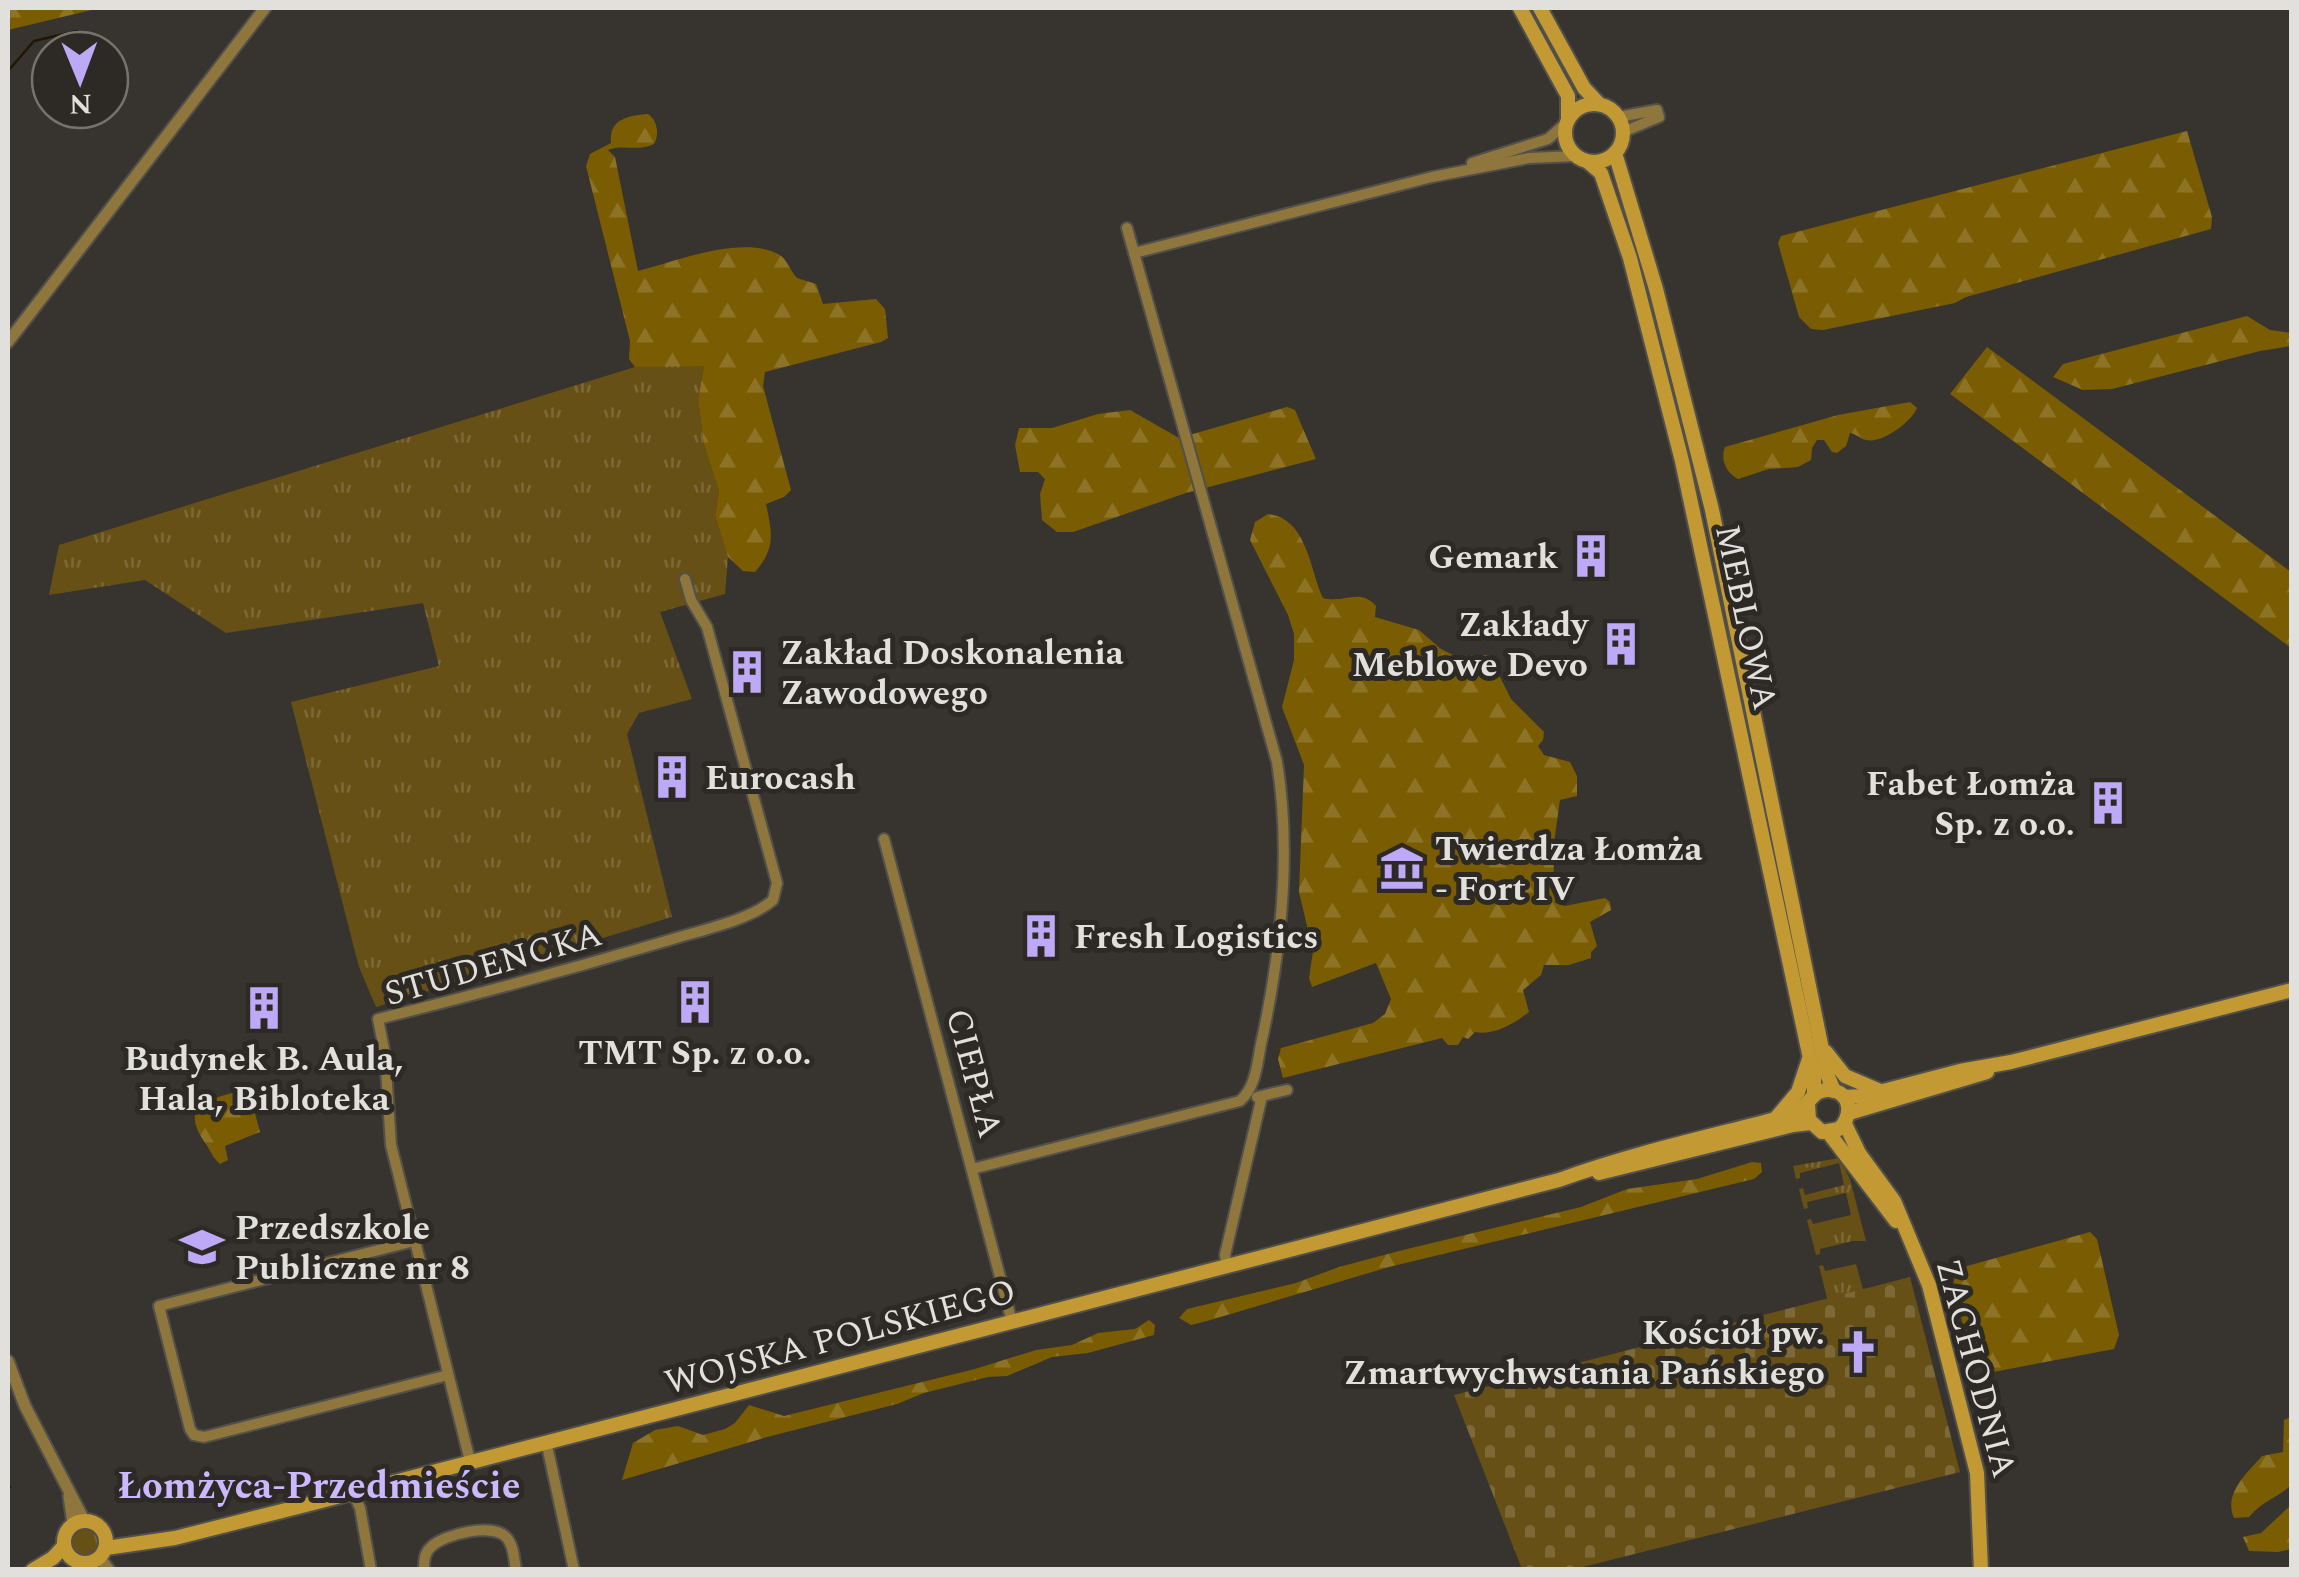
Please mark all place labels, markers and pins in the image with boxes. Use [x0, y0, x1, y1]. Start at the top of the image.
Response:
place label: Gemark [1428, 531, 1558, 584]
building icon: Gemark [1567, 532, 1615, 580]
place label: Zakłady Meblowe Devo [1352, 599, 1589, 692]
building icon: Zakłady Meblowe Devo [1597, 620, 1645, 668]
place label: Zakład Doskonalenia Zawodowego [780, 627, 1124, 720]
building icon: Zakład Doskonalenia Zawodowego [723, 648, 771, 696]
place label: Eurocash [705, 752, 856, 805]
building icon: Eurocash [648, 753, 696, 801]
place label: Fabet Łomża Sp. z o.o. [1866, 758, 2075, 851]
building icon: Fabet Łomża Sp. z o.o. [2084, 779, 2132, 827]
place label: Twierdza Łomża - Fort IV [1435, 823, 1703, 916]
museum icon: Twierdza Łomża - Fort IV [1378, 844, 1426, 892]
place label: Fresh Logistics [1074, 911, 1319, 964]
building icon: Fresh Logistics [1017, 912, 1065, 960]
building icon: TMT Sp. z o.o. [671, 978, 719, 1026]
building icon: Budynek B. Aula, Hala, Bibloteka [240, 984, 288, 1032]
place label: TMT Sp. z o.o. [578, 1027, 812, 1080]
place label: Budynek B. Aula, Hala, Bibloteka [124, 1033, 404, 1126]
place label: Przedszkole Publiczne nr 8 [235, 1202, 470, 1295]
school or university icon: Przedszkole Publiczne nr 8 [178, 1223, 226, 1271]
place label: Kościół pw. Zmartwychwstania Pańskiego [1343, 1307, 1825, 1400]
church icon: Kościół pw. Zmartwychwstania Pańskiego [1834, 1328, 1882, 1376]

